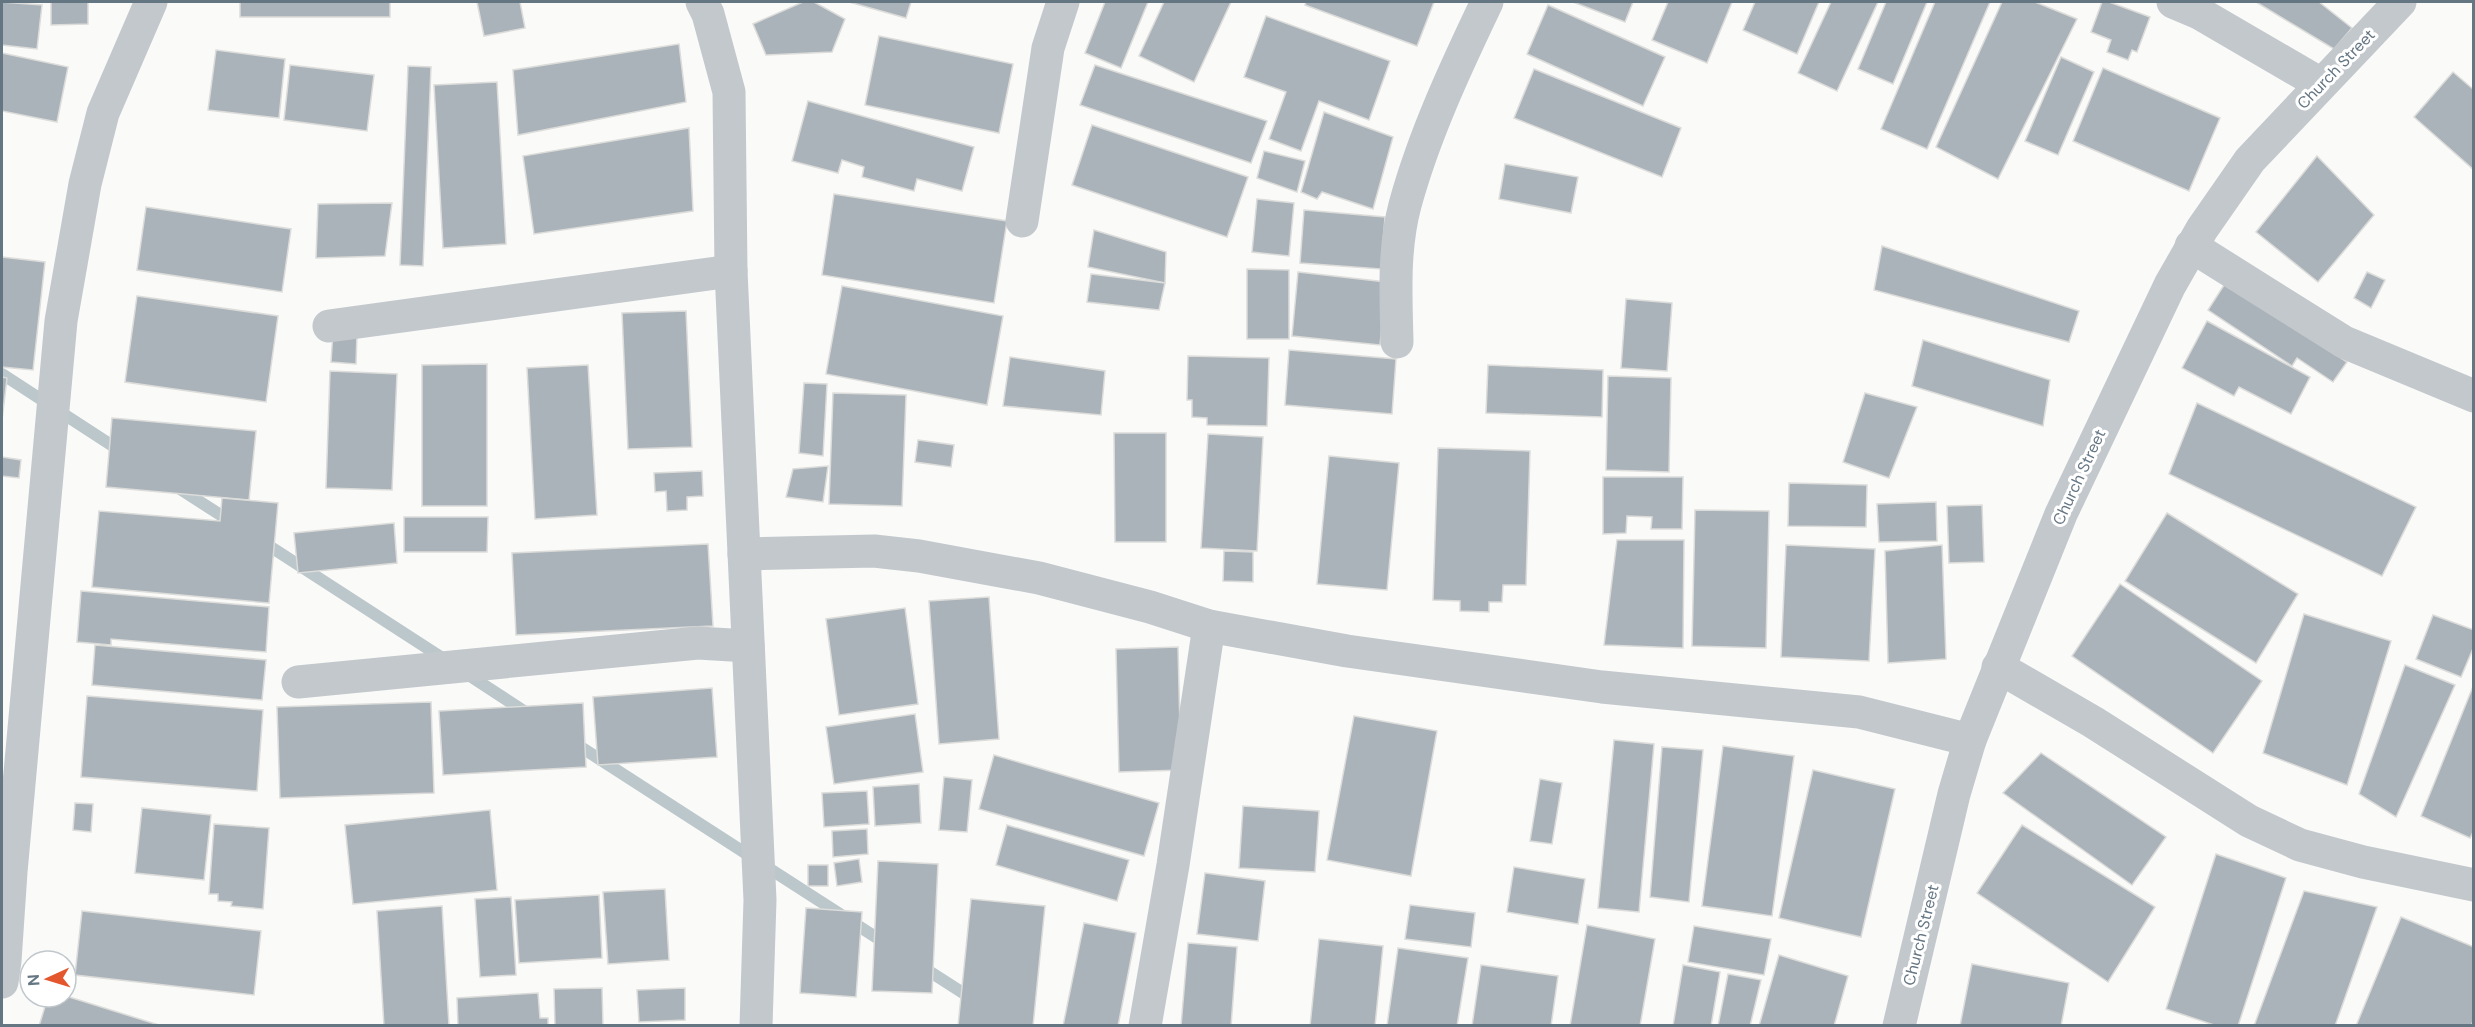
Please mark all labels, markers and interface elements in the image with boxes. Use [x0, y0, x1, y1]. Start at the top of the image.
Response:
street label: Church Street [2293, 25, 2379, 113]
street label: Church Street [2048, 426, 2110, 528]
street label: Church Street [1898, 882, 1944, 988]
north arrow [18, 949, 78, 1009]
text: N [23, 973, 44, 987]

